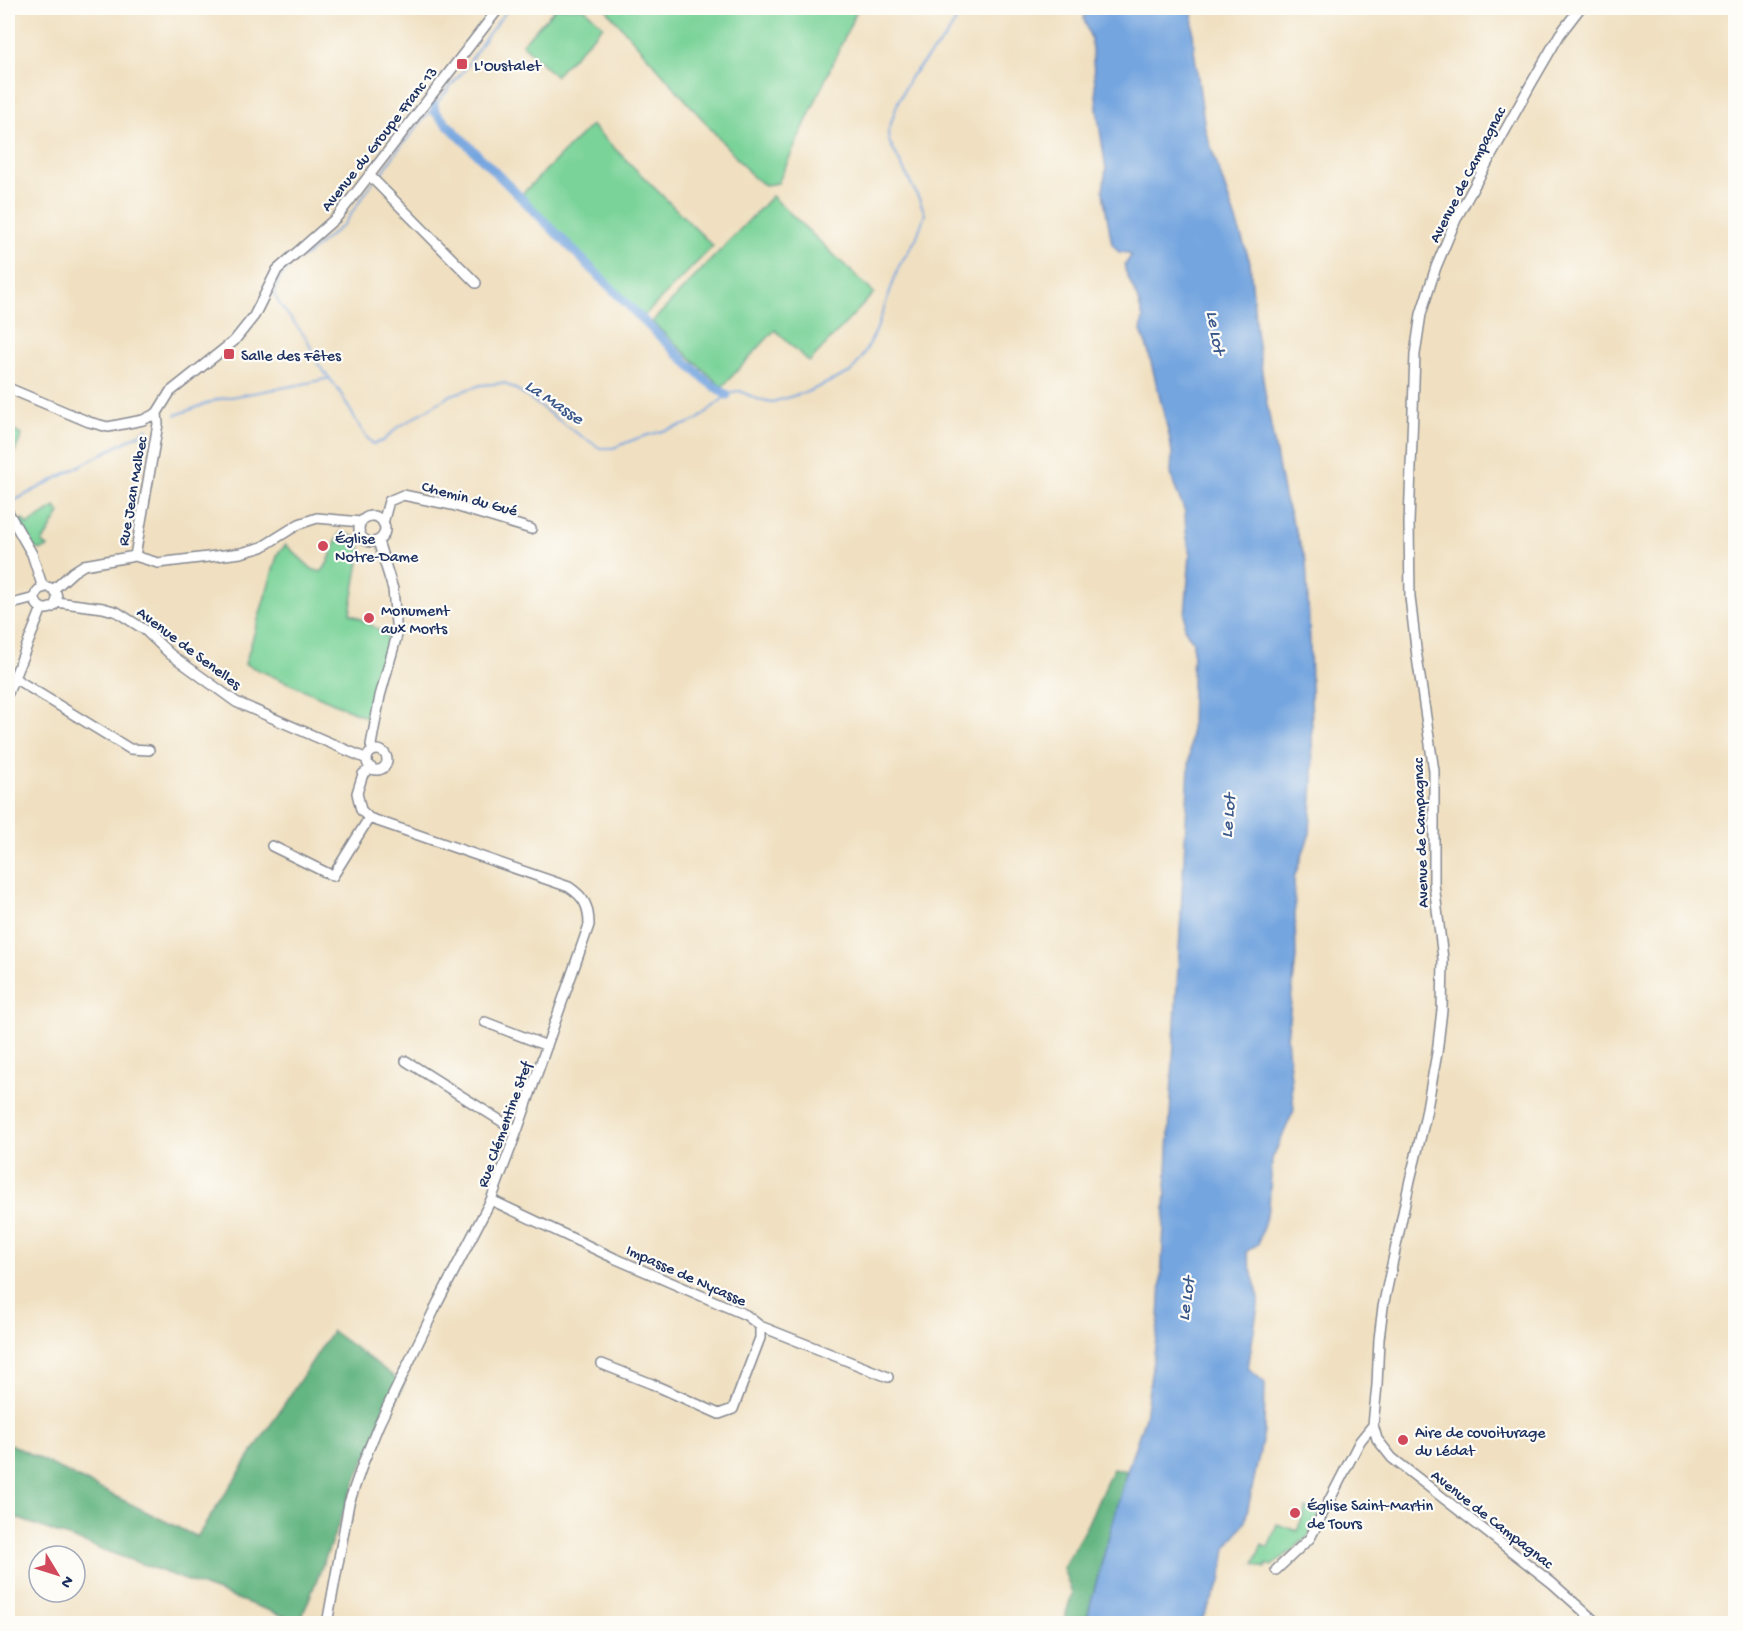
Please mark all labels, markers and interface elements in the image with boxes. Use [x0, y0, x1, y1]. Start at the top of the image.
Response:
marker: L'Oustalet [455, 57, 469, 71]
place label: L'Oustalet [474, 58, 542, 77]
street label: Avenue du Groupe Franc 13 [318, 64, 443, 216]
street label: Avenue de Campagnac [1427, 104, 1512, 247]
water label: Le Lot [1200, 309, 1229, 359]
marker: Salle des Fêtes [222, 347, 236, 361]
place label: Salle des Fêtes [241, 348, 342, 367]
water label: La Masse [520, 376, 587, 431]
street label: Rue Jean Malbec [115, 435, 154, 548]
street label: Chemin du Gué [419, 478, 520, 522]
place label: Église Notre-Dame [335, 531, 419, 568]
marker: Église Notre-Dame [316, 539, 330, 553]
place label: Monument aux Morts [381, 603, 451, 640]
street label: Avenue de Senelles [132, 604, 245, 696]
marker: Monument aux Morts [362, 611, 376, 625]
street label: Avenue de Campagnac [1410, 757, 1435, 908]
water label: Le Lot [1217, 790, 1242, 839]
street label: Rue Clémentine Stef [475, 1059, 538, 1191]
street label: Impasse de Nycasse [622, 1242, 749, 1313]
water label: Le Lot [1174, 1273, 1201, 1322]
place label: Aire de covoiturage du Lédat [1415, 1425, 1546, 1462]
marker: Aire de covoiturage du Lédat [1396, 1433, 1410, 1447]
street label: Avenue de Campagnac [1426, 1467, 1556, 1575]
place label: Église Saint-Martin de Tours [1307, 1498, 1434, 1535]
marker: Église Saint-Martin de Tours [1288, 1506, 1302, 1520]
north arrow [27, 1544, 87, 1604]
text: N [55, 1571, 77, 1591]

